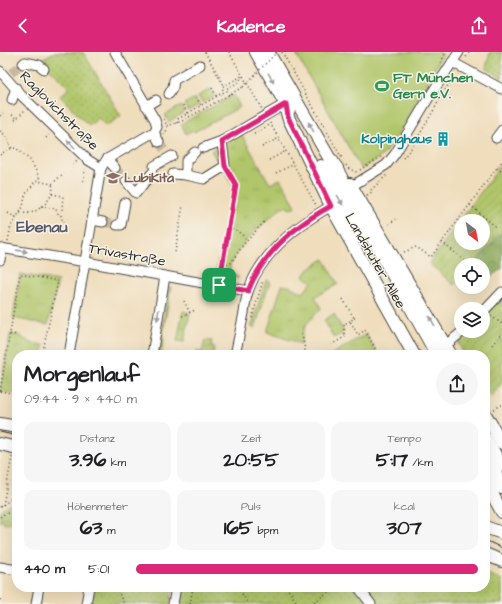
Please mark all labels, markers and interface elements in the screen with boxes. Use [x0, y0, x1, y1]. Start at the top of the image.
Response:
text: Kadence [216, 14, 286, 39]
icon: back [12, 15, 34, 37]
icon: share [468, 15, 490, 37]
street label: Raglovichstraße [15, 67, 103, 155]
place label: FT München Gern e.V. [393, 68, 473, 104]
one-way arrow [267, 72, 274, 84]
sports icon: FT München Gern e.V. [374, 78, 390, 94]
one-way arrow [308, 121, 315, 133]
place label: Kolpinghaus [361, 129, 432, 150]
building icon: Kolpinghaus [435, 131, 451, 147]
one-way arrow [66, 139, 76, 148]
place label: LubiKita [124, 168, 175, 188]
school or university icon: LubiKita [105, 170, 121, 186]
one-way arrow [337, 194, 344, 206]
street label: Landshuter Allee [340, 210, 411, 313]
north arrow [454, 214, 490, 250]
map controls [454, 214, 490, 338]
district label: Ebenau [16, 216, 68, 238]
street label: Trivastraße [87, 238, 168, 272]
one-way arrow [16, 248, 28, 254]
button: locate [454, 258, 490, 294]
pin [202, 268, 236, 302]
icon: arrive [208, 274, 230, 296]
button: layers [454, 302, 490, 338]
one-way arrow [155, 309, 161, 321]
one-way arrow [428, 315, 435, 327]
text: Morgenlauf [24, 359, 140, 390]
button: share [436, 363, 478, 405]
text: 09:44 · 9 × 440 m [24, 390, 137, 408]
text: Distanz [80, 431, 115, 446]
text: Zeit [241, 431, 261, 446]
text: Tempo [387, 431, 421, 446]
text: 3.96 [69, 446, 106, 474]
text: 20:55 [223, 446, 279, 474]
text: 5:17 [376, 446, 408, 474]
text: km [106, 455, 126, 470]
text: /km [408, 455, 433, 470]
text: Höhenmeter [67, 499, 128, 514]
text: Puls [241, 499, 261, 514]
text: kcal [394, 499, 415, 514]
text: 63 [80, 514, 103, 542]
text: 165 [224, 514, 253, 542]
text: 307 [387, 514, 422, 542]
text: m [103, 523, 116, 538]
text: bpm [253, 523, 278, 538]
text: 440 m [24, 560, 65, 578]
text: 5:01 [88, 560, 109, 578]

